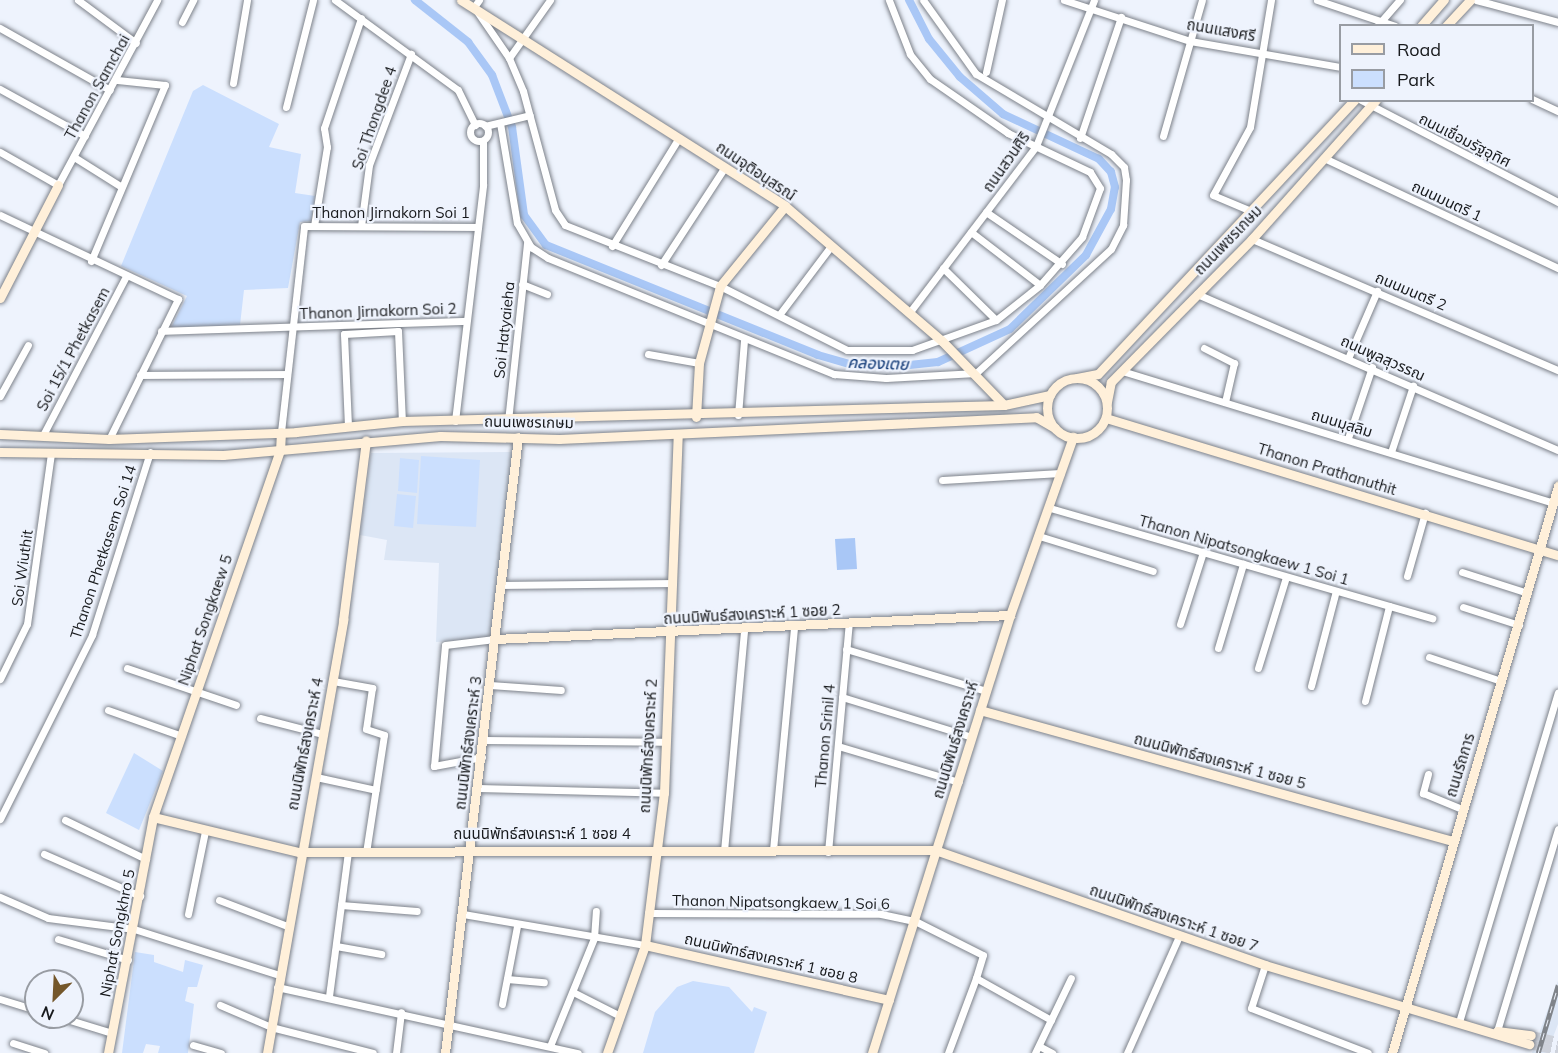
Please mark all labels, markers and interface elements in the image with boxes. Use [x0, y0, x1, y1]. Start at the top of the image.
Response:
street label: ถนนเเสงศรี [1185, 15, 1257, 45]
legend [1339, 24, 1534, 102]
street label: Thanon Samchai [61, 31, 133, 143]
text: Road [1397, 38, 1441, 61]
street label: Soi Thongdee 4 [348, 64, 400, 172]
text: Park [1397, 68, 1435, 91]
street label: ถนนเชื่อมรัฐอุทิศ [1416, 109, 1514, 171]
street label: ถนนสวนศิริ [979, 128, 1033, 196]
street label: ถนนจุติอนุสรณ์ [713, 138, 799, 204]
street label: ถนนมนตรี 1 [1409, 177, 1485, 225]
street label: ถนนเพชรเกษม [1190, 201, 1266, 279]
street label: Thanon Jirnakorn Soi 1 [312, 204, 470, 222]
street label: ถนนมนตรี 2 [1373, 268, 1449, 314]
street label: Soi Hatyaieha [490, 281, 518, 379]
street label: Soi 15/1 Phetkasem [33, 284, 113, 414]
street label: Thanon Jirnakorn Soi 2 [299, 299, 457, 323]
street label: ถนนพูลสุวรรณ [1338, 331, 1428, 385]
water label: คลองเตย [847, 352, 909, 374]
street label: ถนนมุสลิม [1309, 405, 1375, 441]
street label: ถนนเพชรเกษม [484, 412, 574, 432]
street label: Thanon Prathanuthit [1255, 439, 1399, 499]
street label: Thanon Phetkasem Soi 14 [66, 463, 140, 641]
street label: Thanon Nipatsongkaew 1 Soi 1 [1137, 511, 1351, 589]
street label: Soi Wiuthit [8, 529, 36, 607]
street label: Niphat Songkaew 5 [174, 552, 236, 688]
street label: ถนนนิพันธ์สงเคราะห์ 1 ซอย 2 [663, 600, 841, 628]
street label: ถนนนิพัทธ์สงเคราะห์ 3 [451, 675, 485, 811]
street label: ถนนนิพัทธ์สงเคราะห์ 4 [283, 676, 327, 812]
street label: ถนนนิพัทธ์สงเคราะห์ 2 [635, 678, 661, 814]
street label: ถนนนิพันธ์สงเคราะห์ [929, 679, 981, 801]
street label: Thanon Srinil 4 [811, 683, 839, 789]
street label: ถนนนิพัทธ์สงเคราะห์ 1 ซอย 5 [1132, 729, 1308, 793]
street label: ถนนรัถการ [1442, 731, 1478, 799]
street label: ถนนนิพัทธ์สงเคราะห์ 1 ซอย 4 [453, 825, 631, 843]
street label: Niphat Songkhro 5 [96, 868, 138, 998]
street label: ถนนนิพัทธ์สงเคราะห์ 1 ซอย 7 [1087, 881, 1261, 955]
street label: Thanon Nipatsongkaew 1 Soi 6 [672, 891, 890, 913]
street label: ถนนนิพัทธ์สงเคราะห์ 1 ซอย 8 [683, 929, 859, 987]
north arrow [24, 969, 84, 1029]
text: N [38, 1002, 57, 1025]

